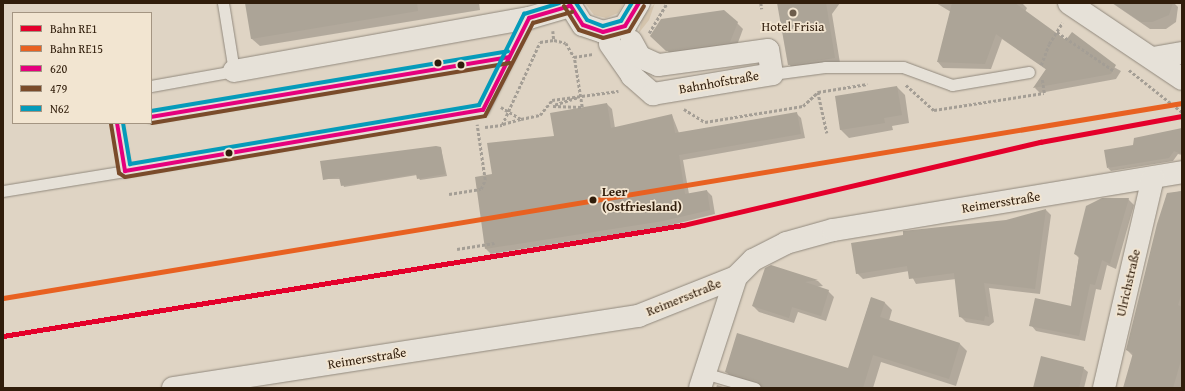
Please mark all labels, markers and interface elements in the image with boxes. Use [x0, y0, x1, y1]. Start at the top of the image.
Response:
marker: Hotel Frisia [788, 8, 798, 18]
legend [12, 12, 152, 124]
place label: Hotel Frisia [762, 19, 824, 35]
text: Bahn RE1 [50, 20, 97, 37]
text: Bahn RE15 [50, 40, 103, 57]
unlabelled marker [433, 58, 443, 68]
text: 620 [50, 60, 67, 77]
unlabelled marker [456, 60, 466, 70]
street label: Bahnhofstraße [678, 68, 760, 98]
text: 479 [50, 80, 67, 97]
text: N62 [50, 100, 69, 117]
unlabelled marker [224, 148, 234, 158]
place label: Leer (Ostfriesland) [602, 185, 682, 216]
street label: Reimersstraße [961, 189, 1041, 217]
marker: Leer (Ostfriesland) [586, 193, 600, 207]
street label: Ulrichstraße [1114, 248, 1144, 318]
street label: Reimersstraße [644, 276, 724, 320]
street label: Reimersstraße [327, 345, 407, 373]

